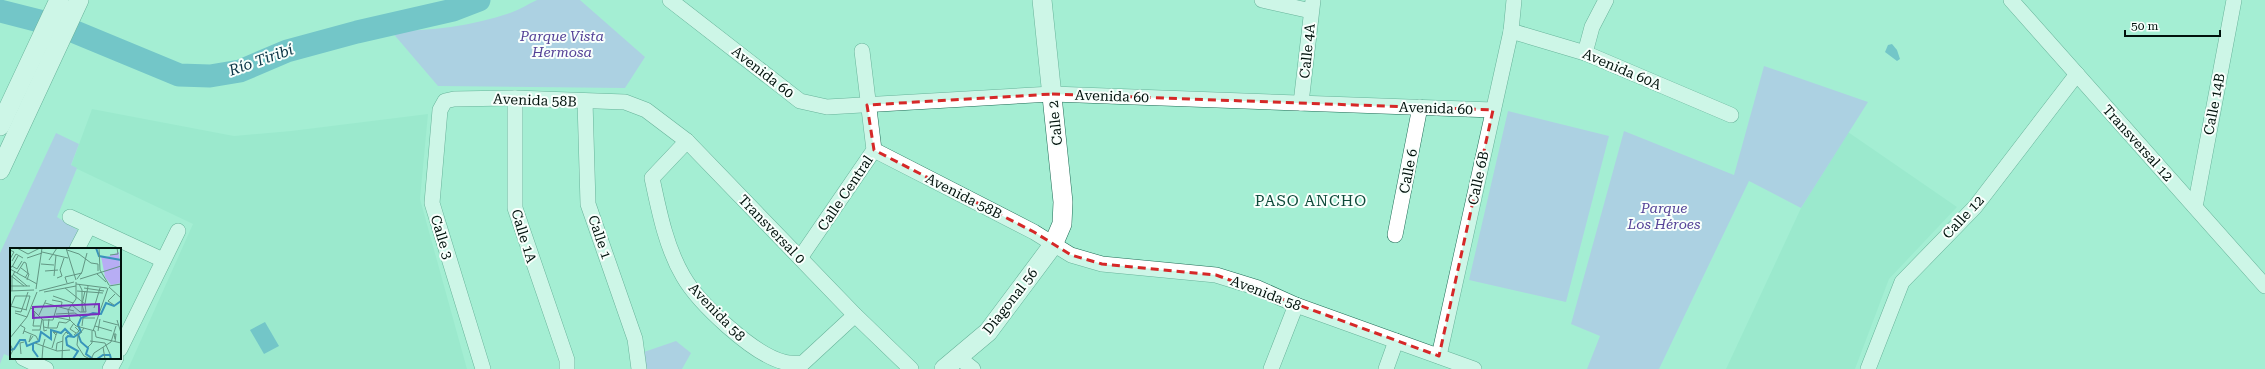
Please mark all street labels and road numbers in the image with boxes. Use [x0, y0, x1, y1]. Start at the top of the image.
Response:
street label: Calle 4A [1296, 23, 1318, 79]
street label: Avenida 60 [729, 43, 797, 101]
street label: Avenida 60A [1580, 45, 1664, 93]
street label: Calle 14B [2200, 72, 2228, 136]
street label: Avenida 60 [1075, 87, 1149, 105]
street label: Avenida 58B [493, 91, 577, 109]
street label: Calle 2 [1045, 99, 1065, 146]
street label: Avenida 60 [1399, 99, 1473, 117]
street label: Transversal 12 [2100, 102, 2176, 184]
street label: Calle 6 [1396, 147, 1420, 195]
street label: Calle 6B [1464, 150, 1492, 206]
street label: Calle Central [814, 152, 876, 234]
street label: Avenida 58B [923, 170, 1005, 222]
street label: Transversal 0 [735, 191, 809, 267]
street label: Calle 12 [1939, 192, 1987, 242]
street label: Calle 1A [508, 207, 540, 265]
street label: Calle 3 [428, 213, 456, 261]
street label: Calle 1 [585, 213, 615, 261]
street label: Diagonal 56 [979, 265, 1041, 337]
street label: Avenida 58 [1229, 272, 1304, 314]
street label: Avenida 58 [685, 280, 749, 344]

